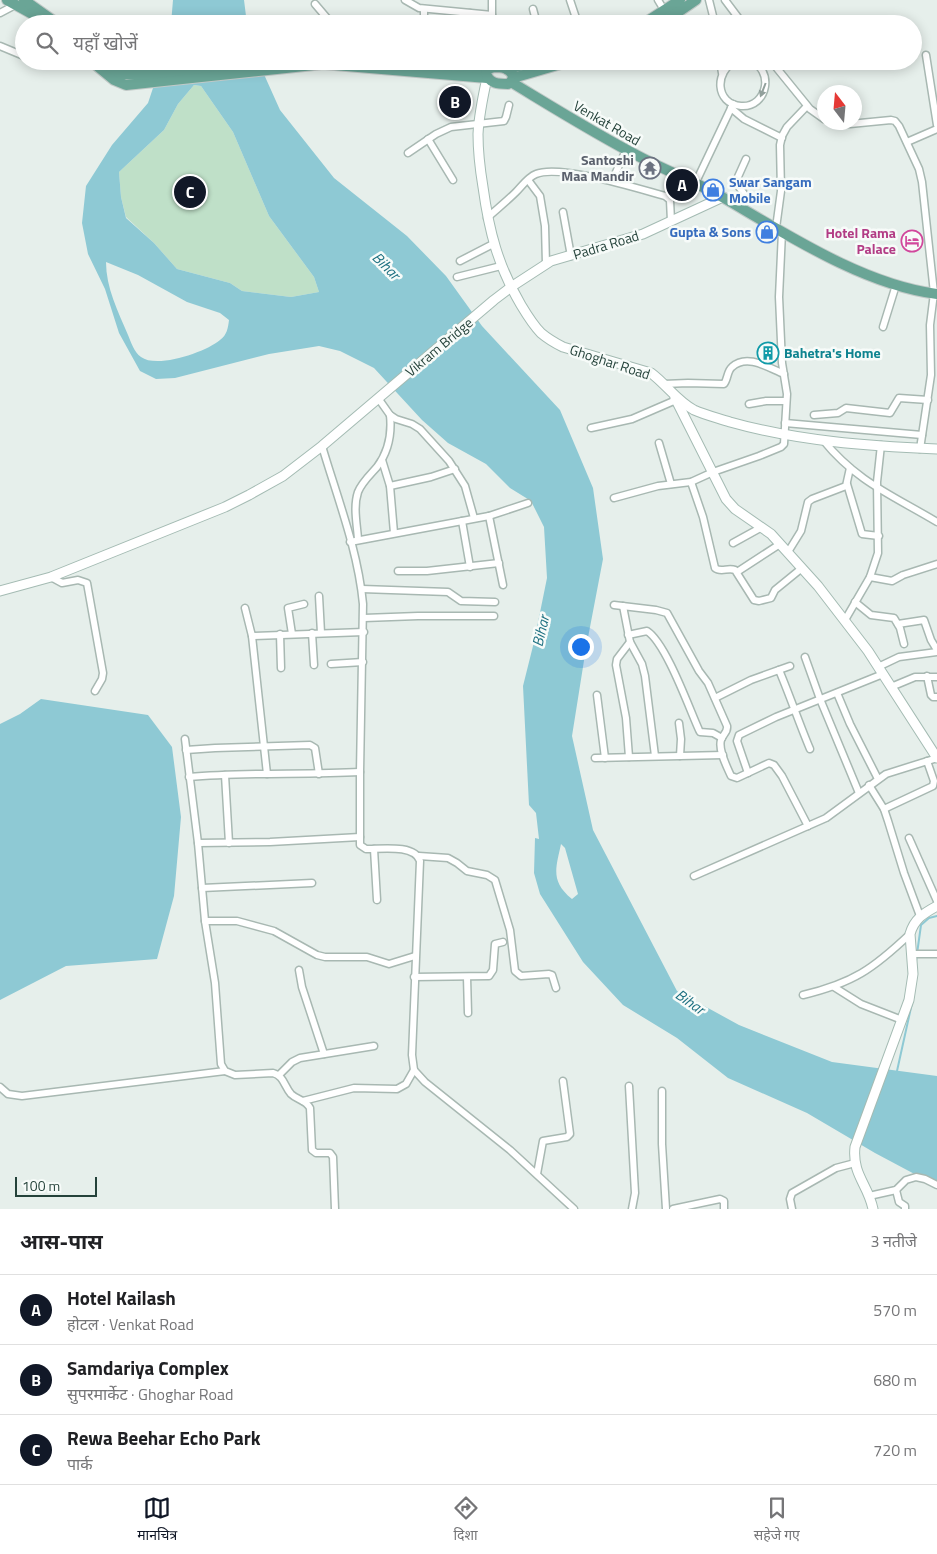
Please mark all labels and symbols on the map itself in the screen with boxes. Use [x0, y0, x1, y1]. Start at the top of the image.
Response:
pin: B [439, 83, 471, 121]
one-way arrow [759, 83, 767, 98]
north arrow [817, 85, 862, 130]
street label: Venkat Road [570, 95, 645, 150]
place label: Santoshi Maa Mandir [561, 149, 634, 186]
temple icon: Santoshi Maa Mandir [638, 156, 662, 180]
pin: A [666, 166, 698, 204]
place label: Swar Sangam Mobile [729, 171, 812, 208]
pin: C [174, 173, 206, 211]
shop icon: Swar Sangam Mobile [701, 178, 725, 202]
shop icon: Gupta & Sons [755, 220, 779, 244]
place label: Gupta & Sons [669, 221, 751, 242]
place label: Hotel Rama Palace [825, 222, 896, 259]
street label: Padra Road [570, 225, 641, 264]
hotel icon: Hotel Rama Palace [900, 229, 924, 253]
water label: Bihar [367, 246, 407, 286]
street label: Vikram Bridge [400, 312, 477, 381]
street label: Ghoghar Road [567, 339, 653, 384]
building icon: Bahetra's Home [756, 341, 780, 365]
place label: Bahetra's Home [784, 342, 881, 363]
water label: Bihar [526, 611, 556, 649]
your location [568, 634, 594, 660]
water label: Bihar [671, 983, 712, 1021]
scale bar [15, 1174, 98, 1197]

